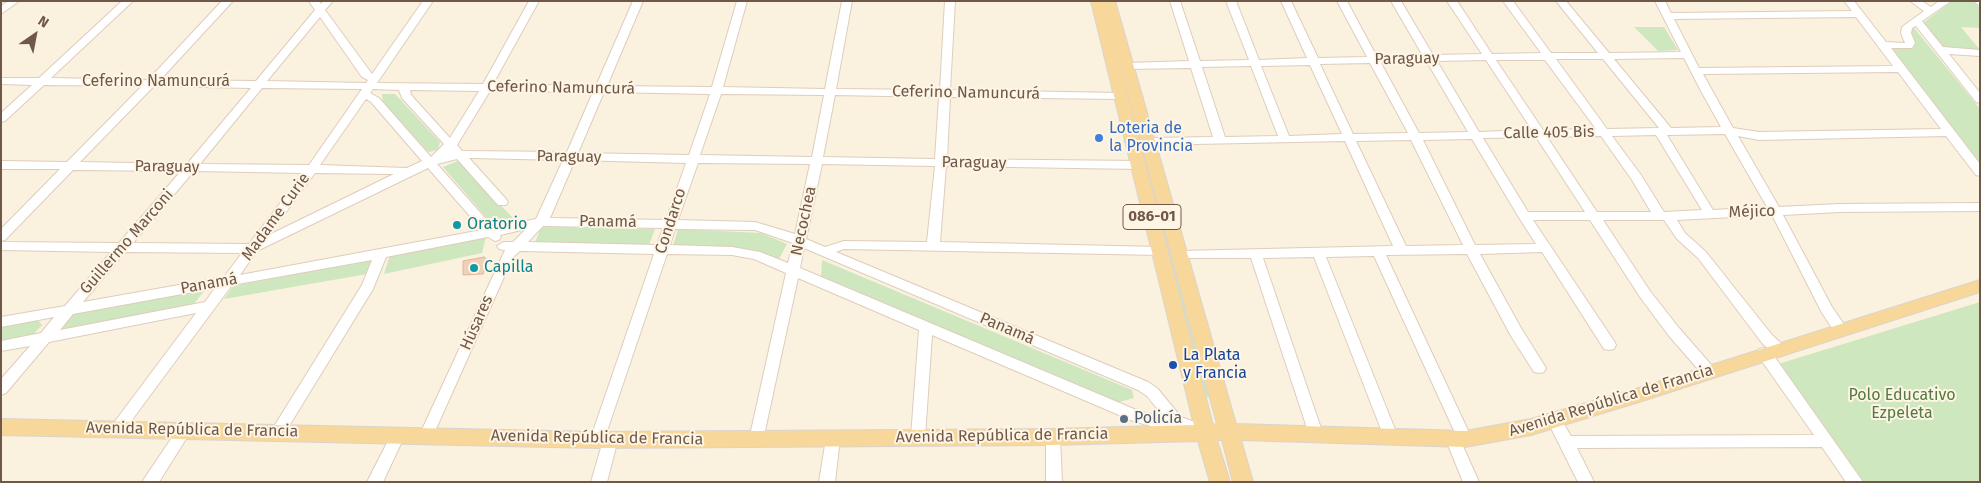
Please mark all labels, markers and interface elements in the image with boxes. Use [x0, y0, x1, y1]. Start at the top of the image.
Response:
north arrow [10, 10, 60, 60]
text: N [35, 12, 52, 32]
street label: Paraguay [1374, 49, 1440, 69]
street label: Ceferino Namuncurá [82, 72, 230, 92]
street label: Ceferino Namuncurá [487, 77, 635, 99]
street label: Ceferino Namuncurá [892, 82, 1040, 104]
place label: Loteria de la Provincia [1109, 119, 1193, 157]
street label: Calle 405 Bis [1503, 123, 1595, 143]
marker: Loteria de la Provincia [1093, 132, 1105, 144]
street label: Paraguay [536, 147, 602, 167]
street label: Paraguay [941, 153, 1007, 173]
street label: Paraguay [134, 157, 200, 177]
street label: Madame Curie [238, 169, 314, 265]
street label: Necochea [787, 184, 821, 258]
street label: Guillermo Marconi [76, 186, 178, 298]
street label: Condarco [651, 186, 691, 256]
street label: Méjico [1728, 202, 1776, 222]
road number: 086-01 [1123, 204, 1181, 230]
street label: Panamá [579, 212, 637, 232]
place label: Oratorio [467, 215, 527, 235]
marker: Oratorio [451, 219, 463, 231]
place label: Capilla [484, 258, 534, 278]
marker: Capilla [468, 262, 480, 274]
street label: Panamá [179, 270, 239, 298]
street label: Húsares [456, 293, 498, 353]
street label: Panamá [977, 309, 1037, 349]
place label: La Plata y Francia [1183, 346, 1247, 384]
marker: La Plata y Francia [1167, 359, 1179, 371]
street label: Avenida República de Francia [1507, 361, 1715, 441]
park label: Polo Educativo Ezpeleta [1848, 386, 1956, 424]
place label: Policía [1134, 409, 1182, 429]
marker: Policía [1118, 413, 1130, 425]
street label: Avenida República de Francia [86, 419, 298, 441]
street label: Avenida República de Francia [896, 425, 1108, 447]
street label: Avenida República de Francia [491, 427, 703, 449]

